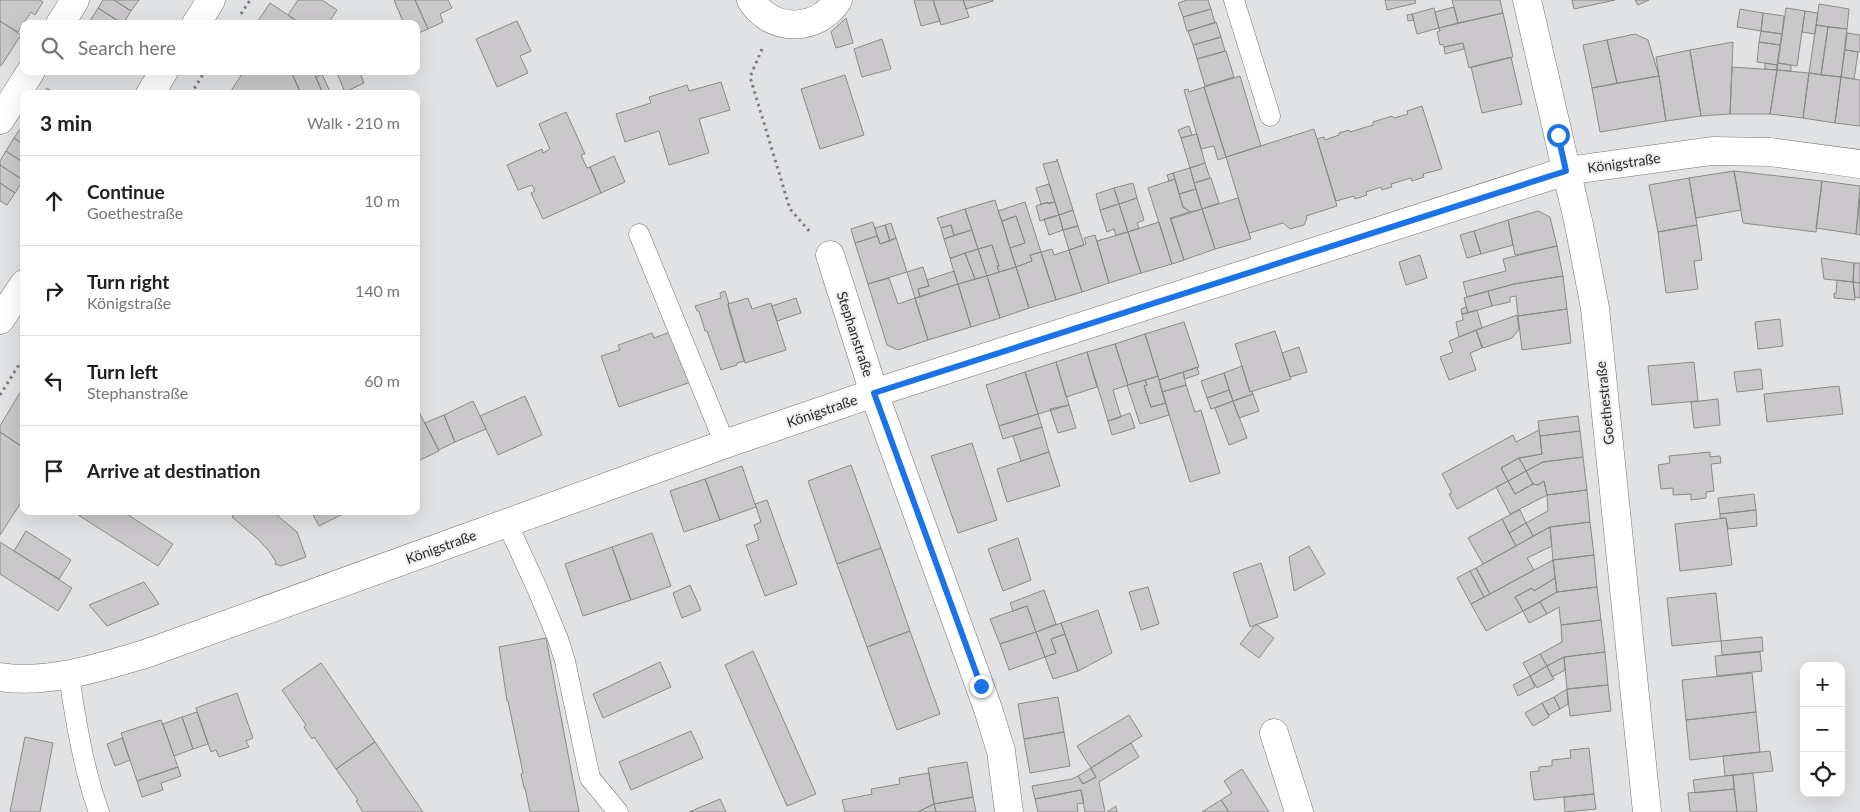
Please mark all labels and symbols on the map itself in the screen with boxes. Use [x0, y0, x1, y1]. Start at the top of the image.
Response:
route start [1547, 124, 1570, 147]
street label: Königstraße [1586, 149, 1662, 176]
street label: Stephanstraße [834, 289, 877, 379]
street label: Goethestraße [1592, 360, 1617, 446]
street label: Königstraße [784, 390, 859, 431]
street label: Königstraße [403, 526, 478, 567]
route end [970, 675, 993, 698]

